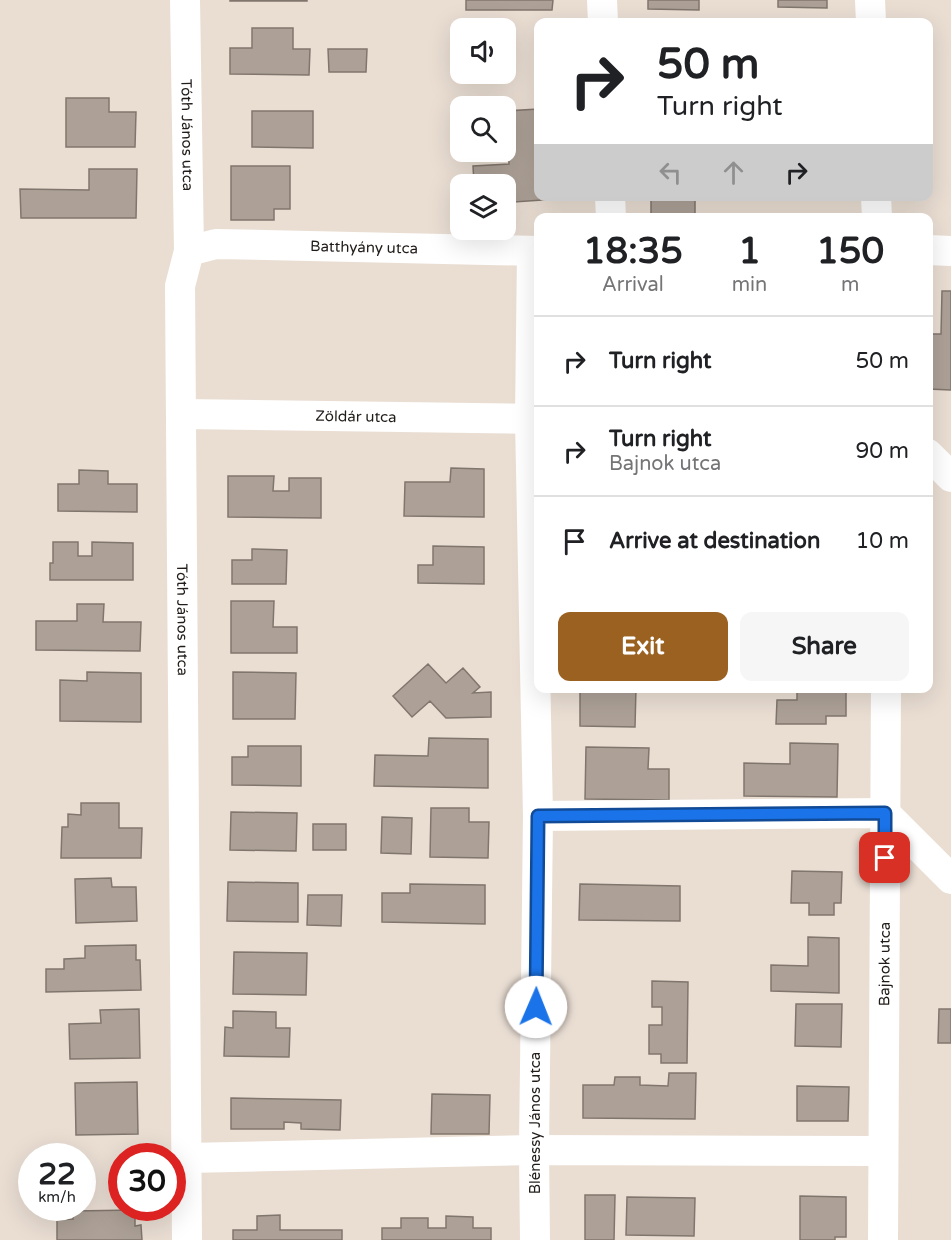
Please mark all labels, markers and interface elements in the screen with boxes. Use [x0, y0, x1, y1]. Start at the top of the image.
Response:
map controls [450, 18, 516, 240]
button: sound [450, 18, 516, 84]
text: 50 m [657, 39, 759, 90]
icon: right [558, 42, 636, 120]
street label: Tóth János utca [177, 79, 197, 191]
text: Turn right [657, 90, 783, 123]
button: search [450, 96, 516, 162]
icon: left [654, 156, 687, 189]
icon: ahead [717, 156, 750, 189]
icon: right [780, 156, 813, 189]
button: layers [450, 174, 516, 240]
text: 18:35 [583, 230, 683, 273]
text: 1 [738, 230, 761, 273]
text: 150 [816, 230, 884, 273]
street label: Batthyány utca [310, 237, 418, 257]
text: Arrival [602, 273, 664, 297]
text: min [732, 273, 767, 297]
text: m [841, 273, 859, 297]
icon: right [558, 345, 591, 378]
text: Turn right [609, 348, 711, 374]
text: 50 m [855, 348, 909, 374]
street label: Zöldár utca [315, 407, 397, 426]
text: Turn right [609, 426, 711, 452]
icon: right [558, 435, 591, 468]
text: 90 m [855, 438, 909, 464]
text: Bajnok utca [609, 452, 721, 476]
icon: arrive [558, 525, 591, 558]
text: Arrive at destination [609, 528, 820, 554]
text: 10 m [855, 528, 909, 554]
street label: Tóth János utca [173, 564, 192, 676]
button: Exit [558, 612, 728, 681]
button: Share [740, 612, 909, 681]
pin [859, 832, 910, 883]
icon: arrive [868, 841, 901, 874]
street label: Bajnok utca [875, 922, 894, 1006]
position arrow [504, 975, 568, 1039]
street label: Blénessy János utca [526, 1052, 544, 1194]
speed limit sign: 30 [108, 1143, 186, 1221]
text: 22 [38, 1156, 76, 1193]
text: km/h [38, 1188, 76, 1206]

